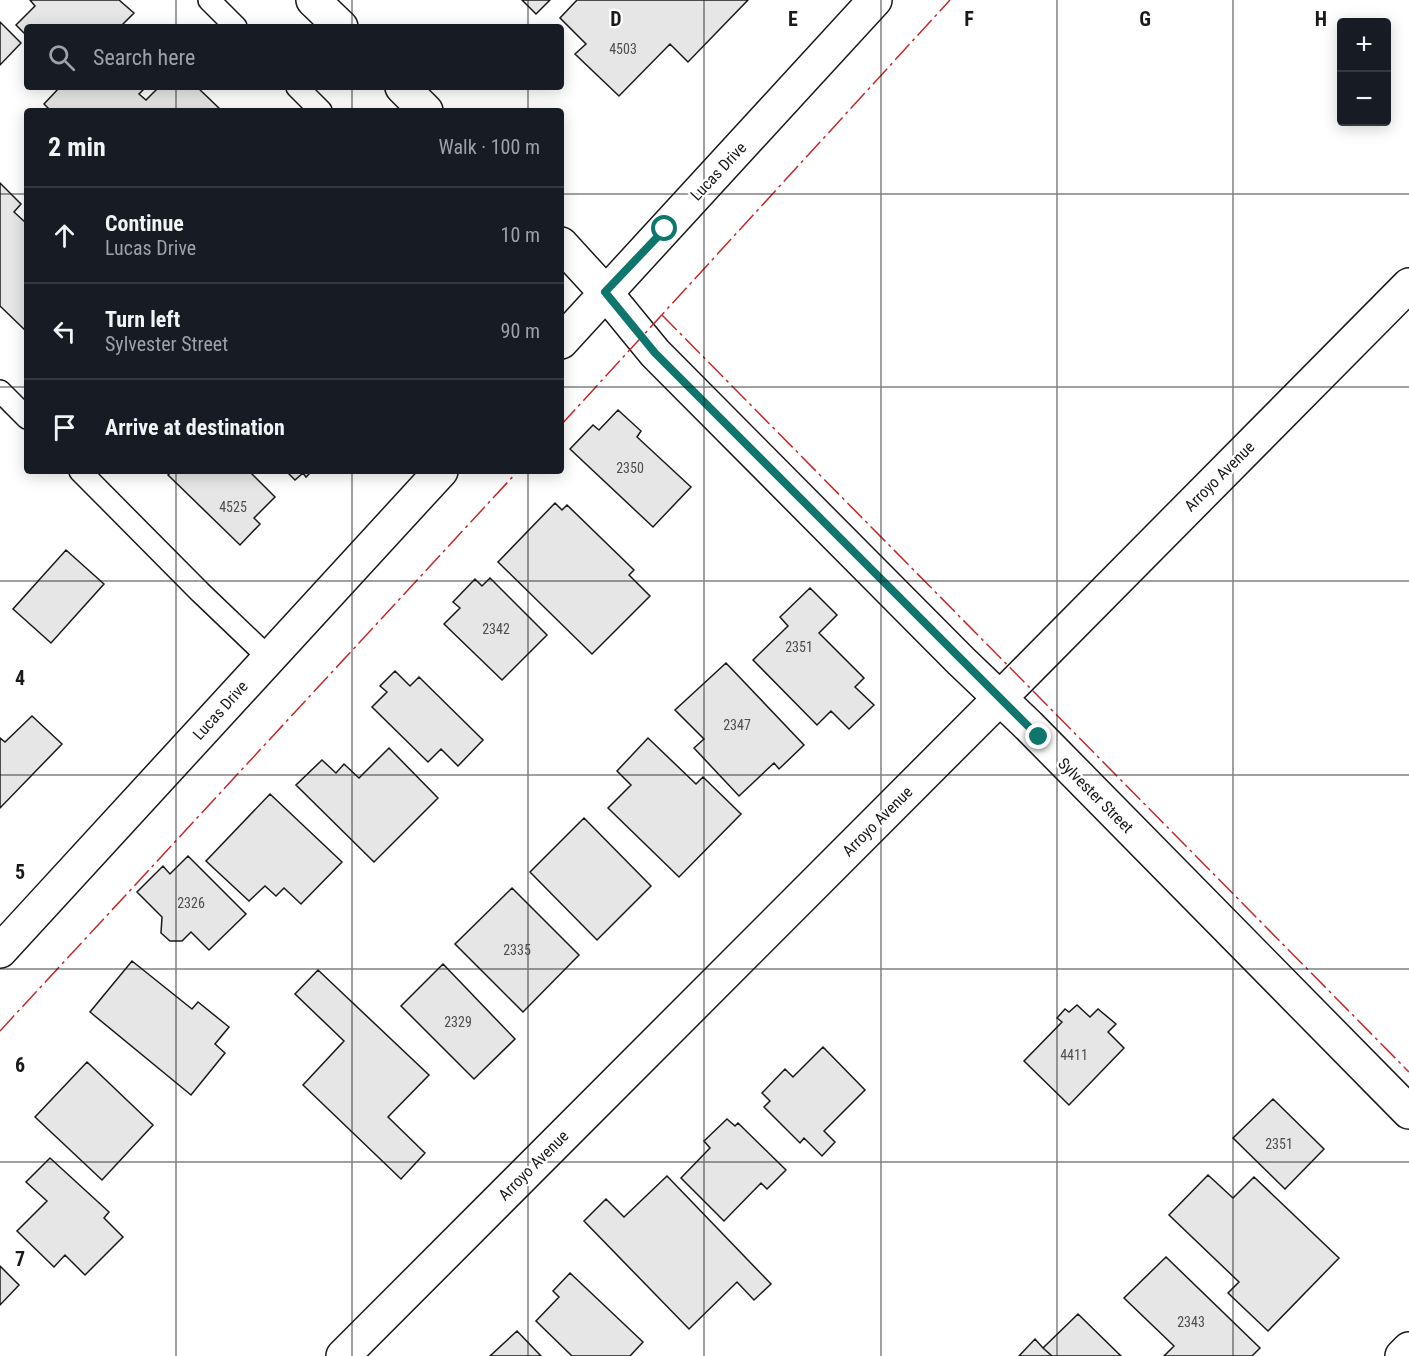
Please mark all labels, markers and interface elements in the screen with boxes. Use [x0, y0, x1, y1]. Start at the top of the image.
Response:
text: D [610, 7, 622, 31]
text: E [788, 7, 798, 31]
text: F [964, 7, 974, 31]
text: G [1139, 7, 1151, 31]
text: H [1315, 7, 1327, 31]
map controls [1337, 18, 1391, 126]
button: + [1337, 18, 1391, 72]
search box [24, 24, 564, 90]
icon: search [45, 41, 78, 74]
house number: 4503 [609, 41, 637, 57]
text: Search here [93, 45, 195, 70]
button: − [1337, 72, 1391, 126]
text: 2 min [48, 132, 106, 162]
text: Walk · 100 m [439, 135, 540, 159]
street label: Lucas Drive [687, 138, 750, 204]
text: Continue [105, 211, 184, 236]
route start [651, 215, 677, 241]
icon: ahead [48, 219, 81, 252]
text: 10 m [501, 223, 540, 247]
text: Lucas Drive [105, 236, 196, 260]
text: Turn left [105, 307, 180, 332]
icon: left [48, 315, 81, 348]
text: 90 m [501, 319, 540, 343]
text: Sylvester Street [105, 332, 228, 356]
icon: arrive [48, 411, 81, 444]
text: Arrive at destination [105, 415, 285, 440]
street label: Arroyo Avenue [1180, 437, 1258, 515]
house number: 2350 [616, 460, 644, 476]
house number: 4525 [219, 499, 247, 515]
house number: 2342 [482, 621, 510, 637]
house number: 2351 [785, 639, 813, 655]
text: 4 [15, 666, 25, 690]
street label: Lucas Drive [189, 677, 252, 744]
house number: 2347 [723, 717, 751, 733]
route end [1025, 723, 1051, 749]
street label: Sylvester Street [1054, 754, 1137, 837]
street label: Arroyo Avenue [838, 782, 916, 860]
text: 5 [15, 860, 25, 884]
house number: 2326 [177, 895, 205, 911]
house number: 2335 [503, 942, 531, 958]
house number: 2329 [444, 1014, 472, 1030]
house number: 4411 [1060, 1047, 1088, 1063]
text: 6 [15, 1053, 25, 1077]
street label: Arroyo Avenue [494, 1126, 572, 1204]
house number: 2351 [1265, 1136, 1293, 1152]
text: 7 [15, 1247, 25, 1271]
house number: 2343 [1177, 1314, 1205, 1330]

